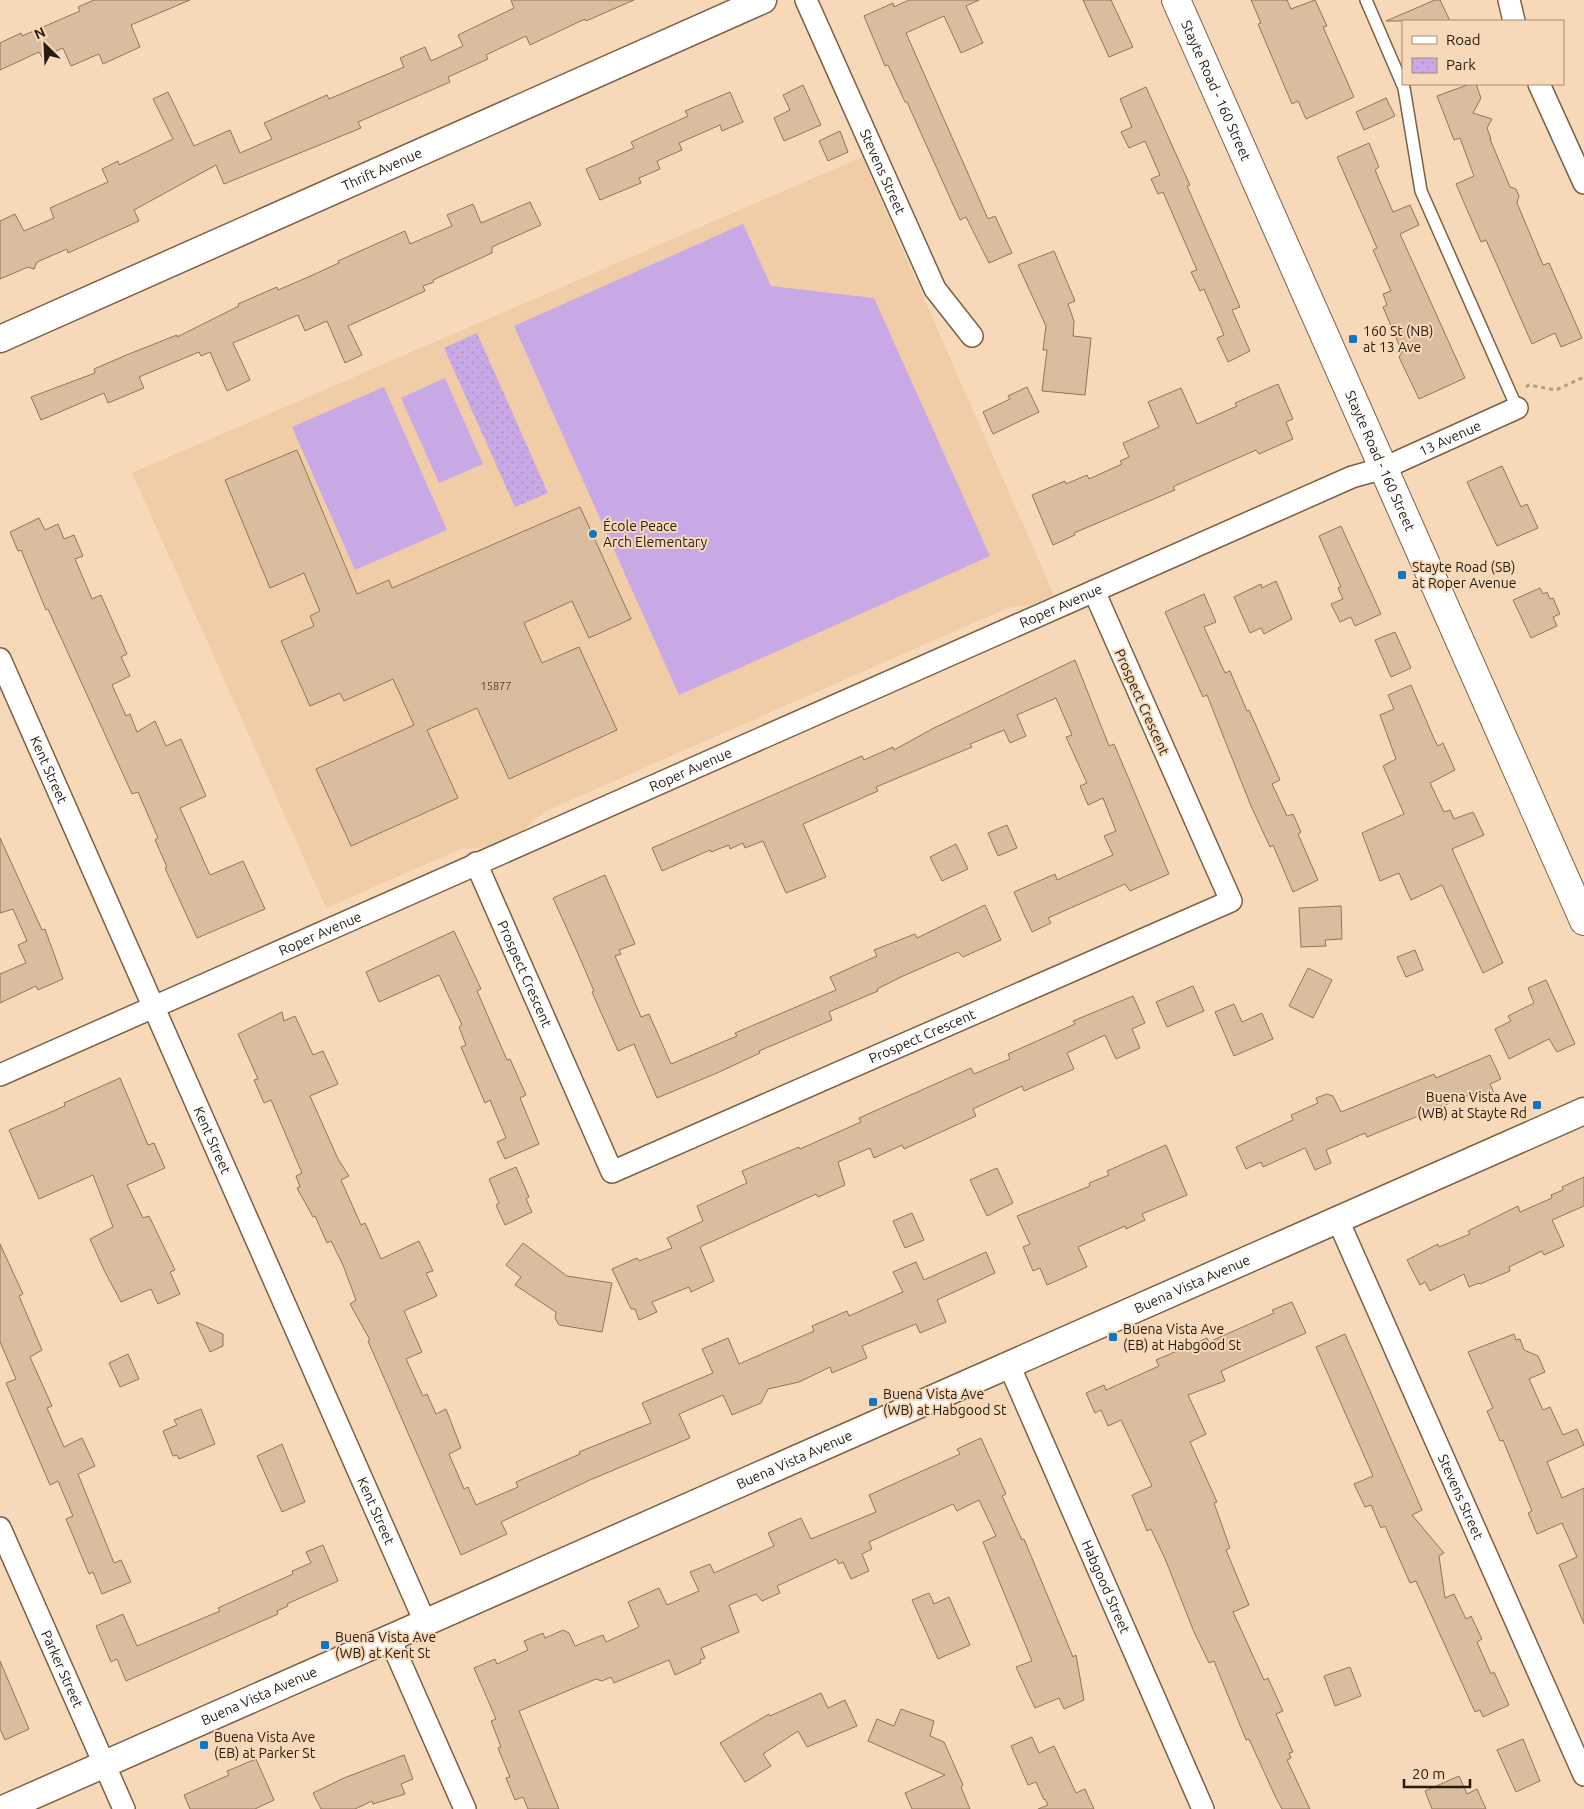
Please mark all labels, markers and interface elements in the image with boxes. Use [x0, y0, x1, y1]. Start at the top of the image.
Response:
street label: Stayte Road - 160 Street [1178, 18, 1254, 164]
north arrow [20, 20, 70, 70]
legend [1402, 20, 1564, 85]
text: N [32, 24, 48, 43]
text: Road [1446, 31, 1481, 48]
text: Park [1446, 56, 1476, 73]
street label: Stevens Street [857, 127, 909, 217]
street label: Thrift Avenue [340, 145, 424, 194]
place label: 160 St (NB) at 13 Ave [1363, 323, 1433, 355]
marker: 160 St (NB) at 13 Ave [1347, 333, 1359, 345]
street label: Stayte Road - 160 Street [1342, 388, 1418, 534]
street label: 13 Avenue [1417, 417, 1483, 459]
place label: École Peace Arch Elementary [603, 517, 707, 550]
marker: École Peace Arch Elementary [587, 528, 599, 540]
place label: Stayte Road (SB) at Roper Avenue [1412, 559, 1516, 591]
marker: Stayte Road (SB) at Roper Avenue [1396, 569, 1408, 581]
street label: Roper Avenue [1017, 581, 1105, 631]
street label: Prospect Crescent [1111, 646, 1173, 758]
house number: 15877 [480, 680, 512, 692]
street label: Kent Street [27, 734, 71, 806]
street label: Roper Avenue [647, 744, 734, 795]
street label: Roper Avenue [276, 908, 364, 959]
street label: Prospect Crescent [494, 918, 555, 1030]
street label: Prospect Crescent [866, 1006, 978, 1067]
place label: Buena Vista Ave (WB) at Stayte Rd [1417, 1089, 1527, 1121]
marker: Buena Vista Ave (WB) at Stayte Rd [1531, 1099, 1543, 1111]
street label: Kent Street [191, 1104, 234, 1177]
street label: Buena Vista Avenue [1132, 1251, 1253, 1317]
place label: Buena Vista Ave (EB) at Habgood St [1123, 1321, 1242, 1353]
marker: Buena Vista Ave (EB) at Habgood St [1107, 1331, 1119, 1343]
place label: Buena Vista Ave (WB) at Habgood St [883, 1386, 1007, 1418]
marker: Buena Vista Ave (WB) at Habgood St [867, 1396, 879, 1408]
street label: Buena Vista Avenue [734, 1427, 855, 1492]
street label: Stevens Street [1435, 1452, 1487, 1542]
street label: Kent Street [354, 1475, 398, 1547]
street label: Habgood Street [1079, 1538, 1133, 1636]
street label: Parker Street [38, 1628, 86, 1711]
place label: Buena Vista Ave (WB) at Kent St [335, 1629, 436, 1661]
marker: Buena Vista Ave (WB) at Kent St [319, 1639, 331, 1651]
street label: Buena Vista Avenue [199, 1663, 320, 1728]
place label: Buena Vista Ave (EB) at Parker St [214, 1729, 316, 1761]
marker: Buena Vista Ave (EB) at Parker St [198, 1739, 210, 1751]
scale bar [1404, 1756, 1470, 1788]
text: 20 m [1412, 1765, 1445, 1782]

